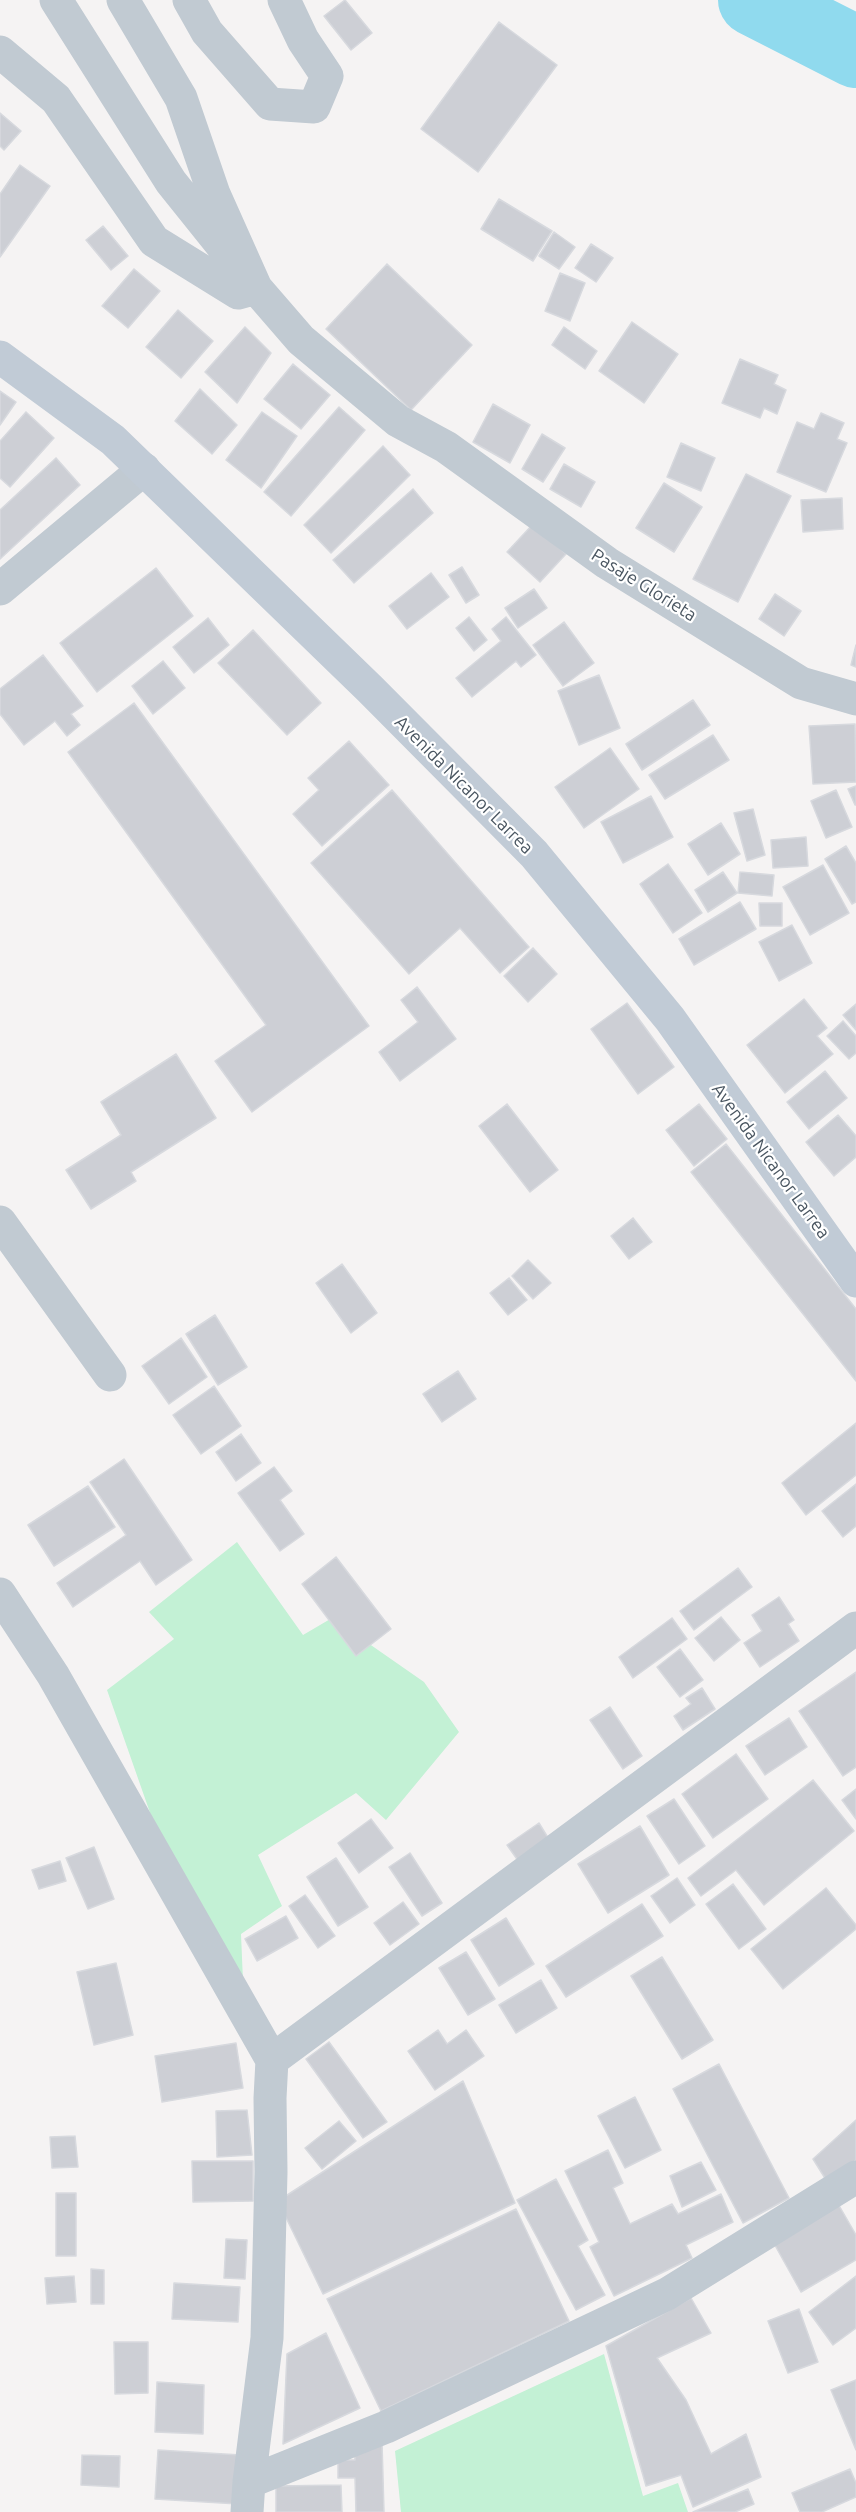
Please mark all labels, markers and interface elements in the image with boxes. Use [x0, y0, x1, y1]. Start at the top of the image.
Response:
street label: Pasaje Glorieta [587, 544, 701, 626]
street label: Avenida Nicanor Larrea [390, 711, 538, 859]
street label: Avenida Nicanor Larrea [707, 1079, 835, 1243]

